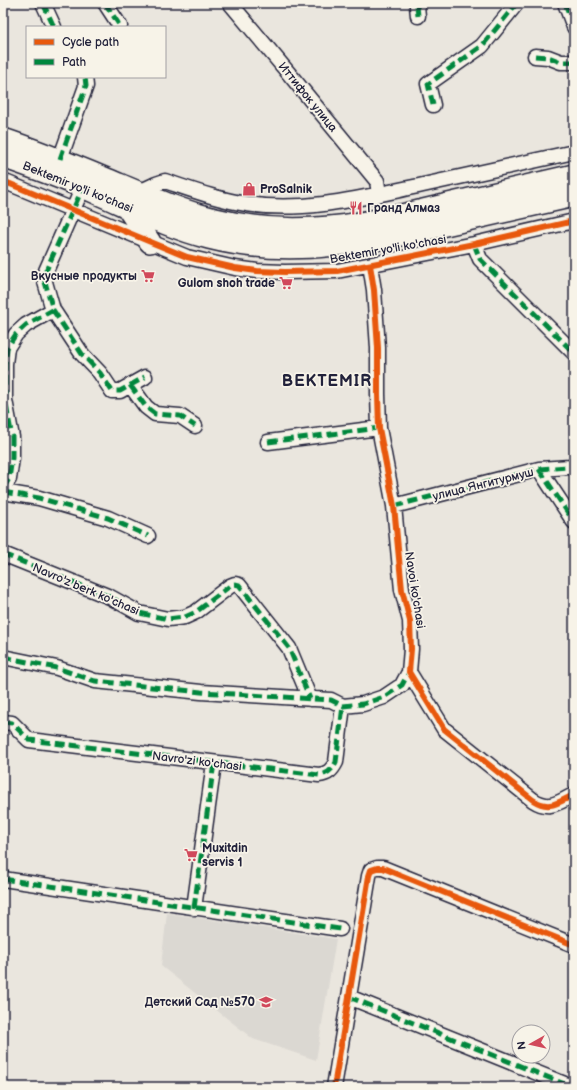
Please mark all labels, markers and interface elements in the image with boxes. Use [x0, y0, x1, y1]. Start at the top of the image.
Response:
legend [26, 26, 166, 78]
text: Cycle path [62, 35, 119, 50]
text: Path [62, 55, 87, 70]
street label: Иттифок улица [275, 59, 340, 135]
street label: Bektemir yo'li ko'chasi [20, 158, 135, 217]
shop icon: ProSalnik [241, 181, 257, 197]
place label: ProSalnik [260, 182, 313, 197]
restaurant icon: Гранд Алмаз [348, 200, 364, 216]
place label: Гранд Алмаз [367, 201, 440, 216]
street label: Bektemir yo'li ko'chasi [329, 232, 448, 267]
supermarket icon: Вкусные продукты [140, 268, 156, 284]
place label: Вкусные продукты [31, 269, 137, 284]
supermarket icon: Gulom shoh trade [278, 275, 294, 291]
place label: Gulom shoh trade [178, 276, 275, 291]
district label: BEKTEMIR [282, 372, 372, 391]
street label: улица Янгитурмуш [431, 465, 535, 504]
street label: Navoi ko'chasi [401, 551, 428, 630]
street label: Navro'z berk ko'chasi [30, 560, 142, 619]
street label: Navro'zi ko'chasi [151, 749, 243, 774]
place label: Muxitdin servis 1 [202, 841, 248, 870]
supermarket icon: Muxitdin servis 1 [183, 847, 199, 863]
school or university icon: Детский Сад №570 [258, 994, 274, 1010]
place label: Детский Сад №570 [145, 995, 255, 1010]
north arrow [511, 1024, 551, 1064]
text: N [515, 1040, 529, 1050]

